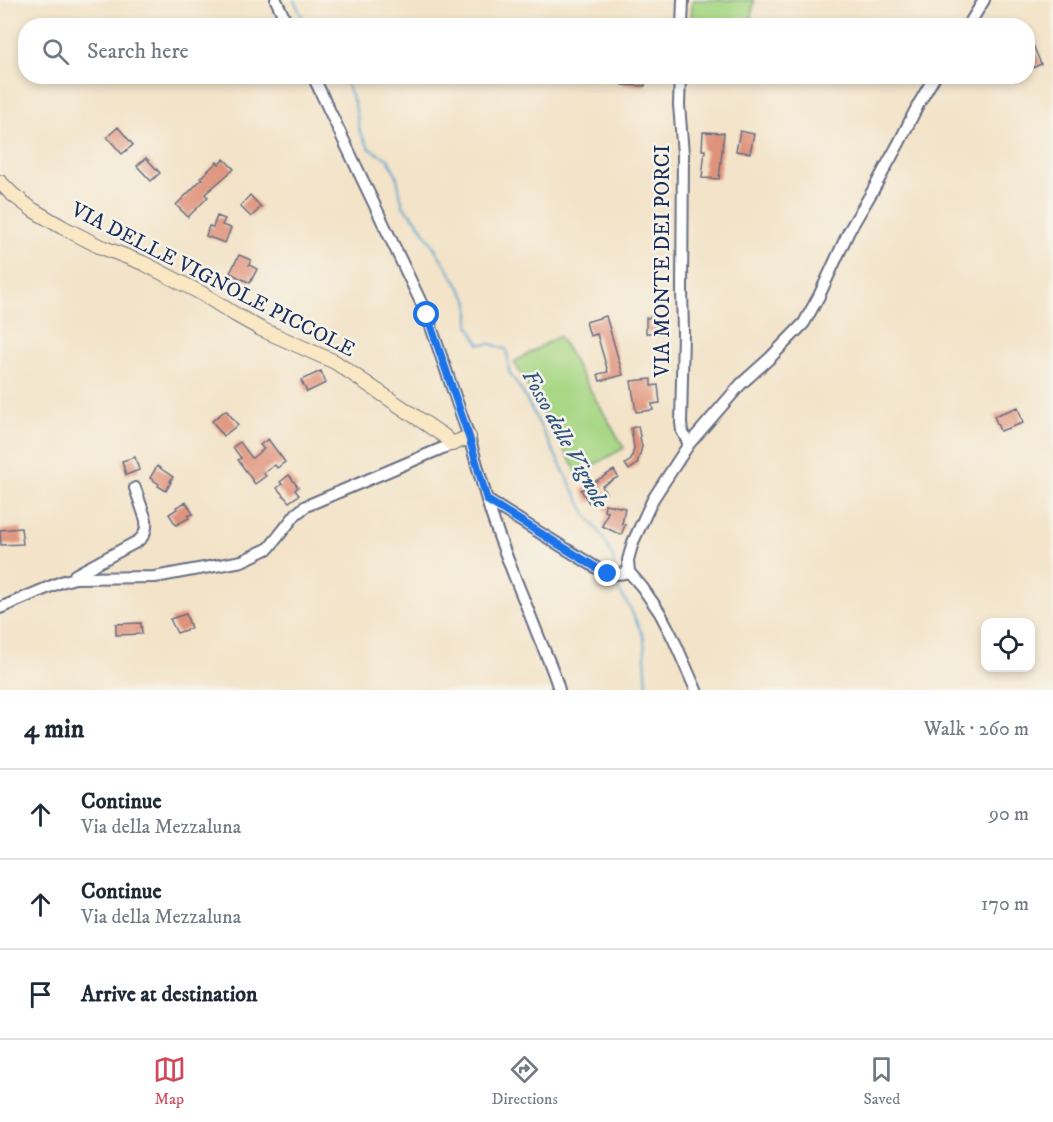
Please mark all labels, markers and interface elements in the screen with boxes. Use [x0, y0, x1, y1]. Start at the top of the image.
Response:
search box [18, 18, 1035, 84]
icon: search [39, 35, 72, 68]
text: Search here [87, 38, 189, 65]
street label: VIA MONTE DEI PORCI [650, 145, 676, 378]
street label: VIA DELLE VIGNOLE PICCOLE [66, 196, 360, 363]
route start [413, 301, 439, 327]
water label: Fosso delle Vignole [516, 365, 614, 513]
route end [594, 560, 620, 586]
map controls [981, 618, 1035, 672]
button: locate [981, 618, 1035, 672]
text: 4 min [24, 713, 84, 746]
text: Walk · 260 m [924, 717, 1029, 742]
text: Continue [81, 788, 162, 815]
icon: ahead [24, 798, 57, 831]
text: 90 m [989, 802, 1029, 827]
text: Via della Mezzaluna [81, 815, 241, 840]
text: Continue [81, 878, 162, 905]
icon: ahead [24, 888, 57, 921]
text: 170 m [981, 892, 1029, 917]
text: Via della Mezzaluna [81, 905, 241, 930]
icon: arrive [24, 978, 57, 1011]
text: Arrive at destination [81, 981, 258, 1008]
tab: Map [153, 1053, 186, 1109]
tab: Directions [491, 1053, 558, 1109]
tab: Saved [863, 1053, 900, 1109]

